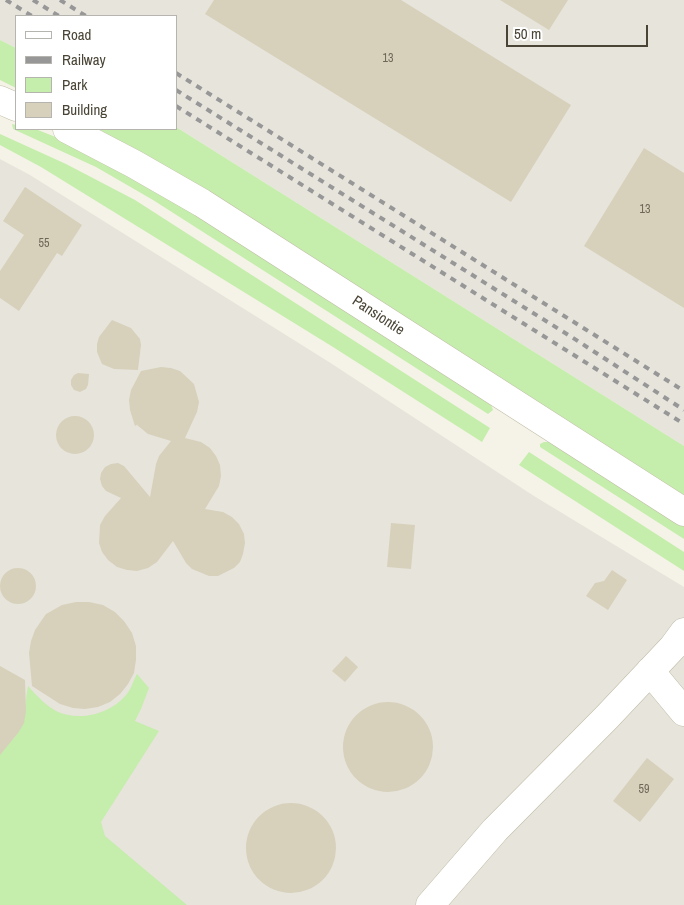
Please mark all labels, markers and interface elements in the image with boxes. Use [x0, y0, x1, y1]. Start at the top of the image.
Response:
legend [15, 15, 178, 130]
scale bar [509, 15, 652, 47]
text: 50 m [514, 23, 541, 44]
text: Road [62, 24, 91, 45]
text: Railway [62, 49, 106, 70]
house number: 13 [383, 52, 393, 66]
text: Park [62, 74, 87, 95]
text: Building [62, 99, 107, 120]
house number: 13 [640, 203, 650, 217]
house number: 55 [39, 237, 49, 251]
street label: Pansiontie [348, 292, 408, 340]
house number: 59 [639, 783, 649, 797]

